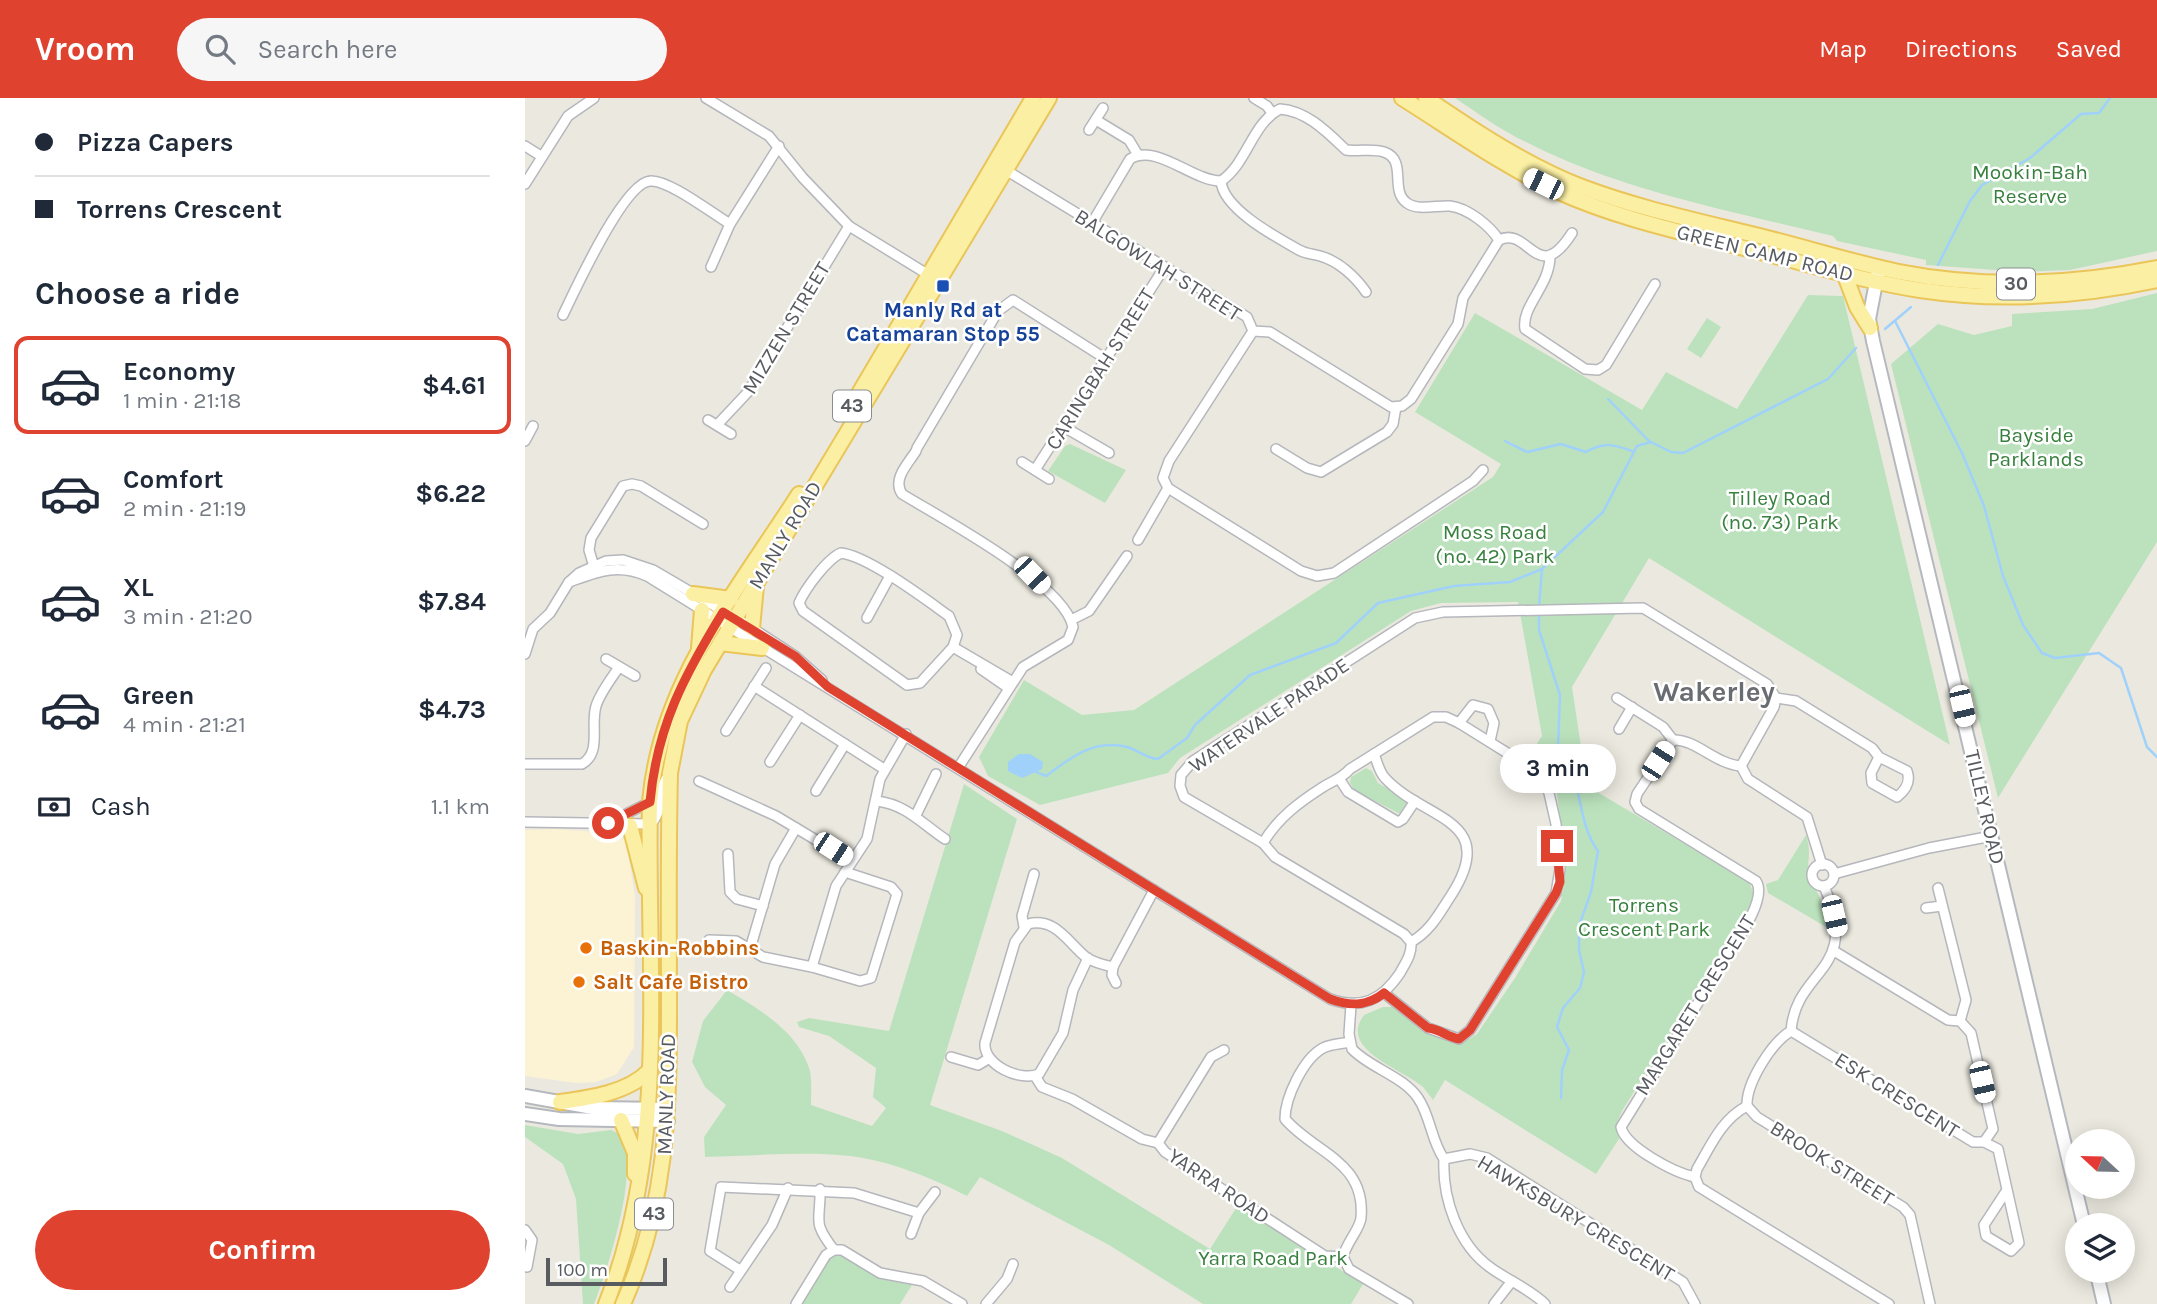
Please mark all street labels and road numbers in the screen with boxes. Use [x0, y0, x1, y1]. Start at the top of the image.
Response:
street label: BALGOWLAH STREET [1070, 204, 1246, 326]
street label: GREEN CAMP ROAD [1674, 219, 1856, 287]
street label: MIZZEN STREET [737, 257, 835, 398]
road number: 30 [1997, 268, 2035, 300]
street label: CARINGBAH STREET [1041, 283, 1160, 454]
road number: 43 [833, 390, 871, 422]
street label: MANLY ROAD [743, 477, 827, 593]
street label: WATERVALE PARADE [1184, 653, 1354, 777]
street label: TILLEY ROAD [1960, 747, 2010, 867]
street label: MARGARET CRESCENT [1630, 910, 1761, 1100]
street label: MANLY ROAD [652, 1033, 680, 1155]
street label: ESK CRESCENT [1830, 1047, 1964, 1143]
street label: BROOK STREET [1766, 1115, 1899, 1211]
street label: YARRA ROAD [1164, 1143, 1274, 1229]
street label: HAWKSBURY CRESCENT [1473, 1150, 1679, 1287]
road number: 43 [635, 1198, 673, 1230]

